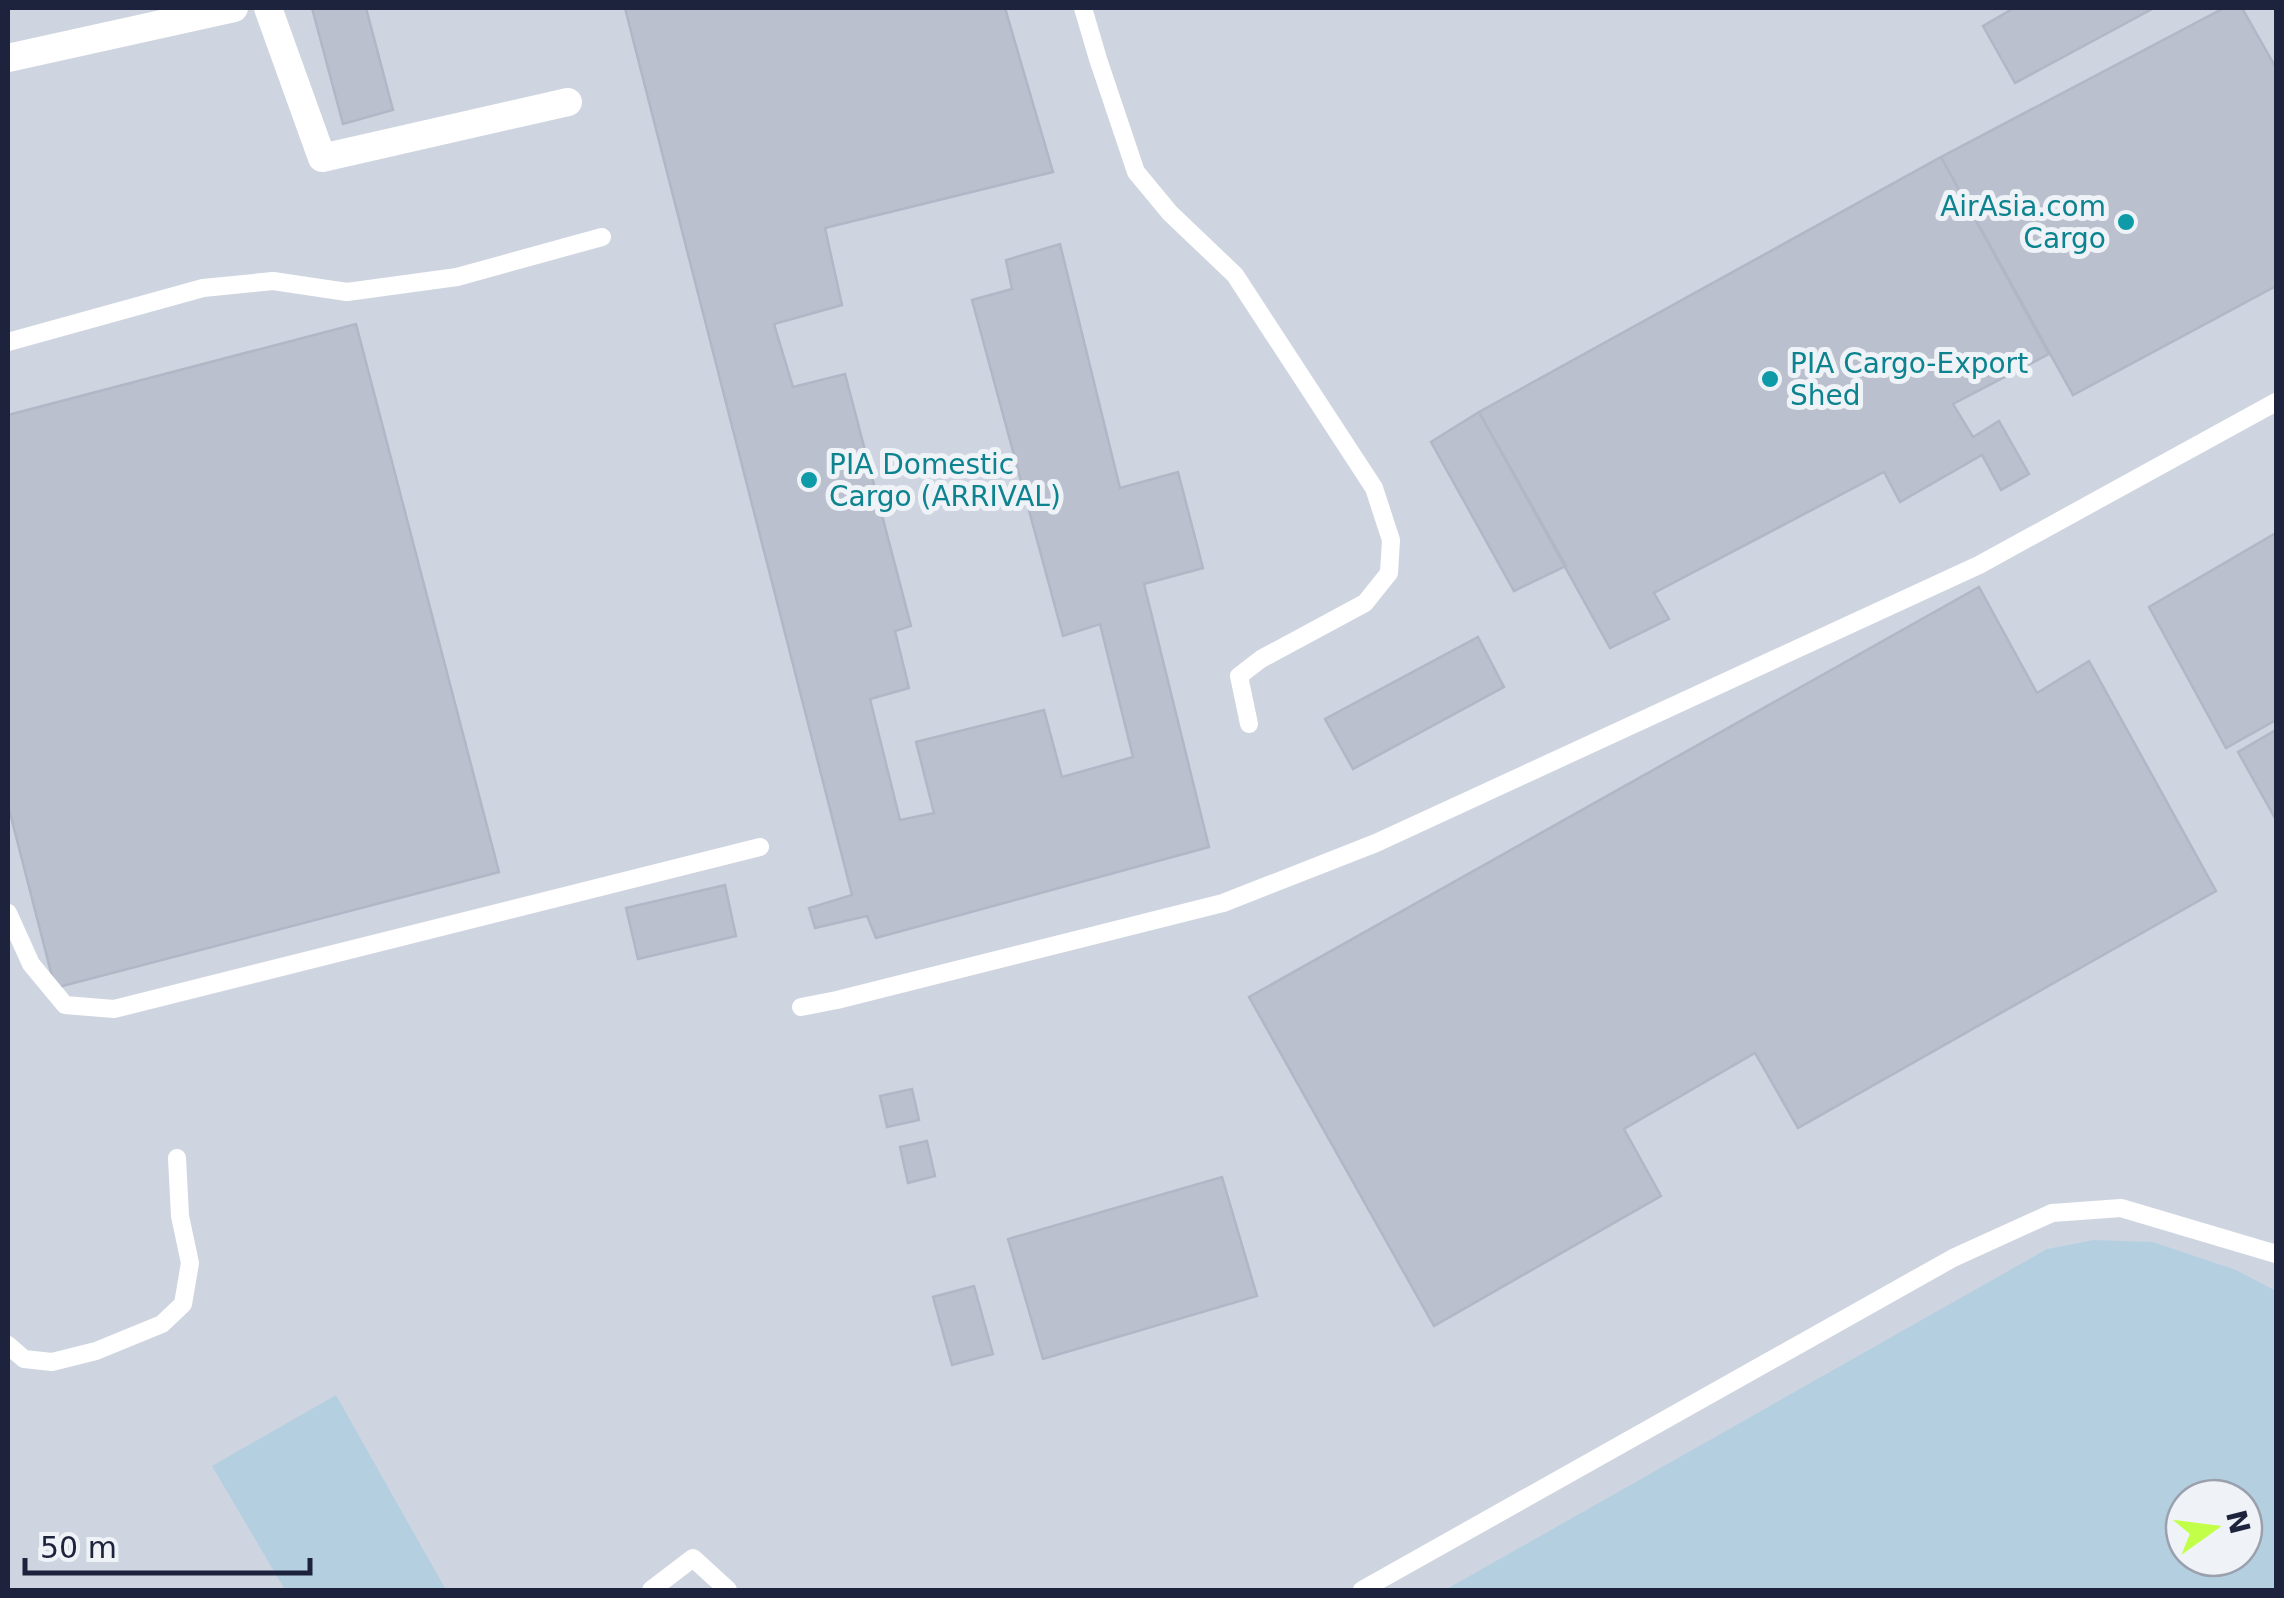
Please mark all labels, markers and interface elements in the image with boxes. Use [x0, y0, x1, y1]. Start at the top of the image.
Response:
place label: AirAsia.com Cargo [1940, 190, 2106, 255]
marker: AirAsia.com Cargo [2115, 211, 2137, 233]
place label: PIA Cargo-Export Shed [1790, 347, 2028, 412]
marker: PIA Cargo-Export Shed [1759, 368, 1781, 390]
place label: PIA Domestic Cargo (ARRIVAL) [829, 448, 1061, 513]
marker: PIA Domestic Cargo (ARRIVAL) [798, 469, 820, 491]
north arrow [2164, 1478, 2264, 1578]
text: N [2219, 1507, 2257, 1537]
scale bar [25, 1513, 310, 1575]
text: 50 m [40, 1530, 117, 1565]

